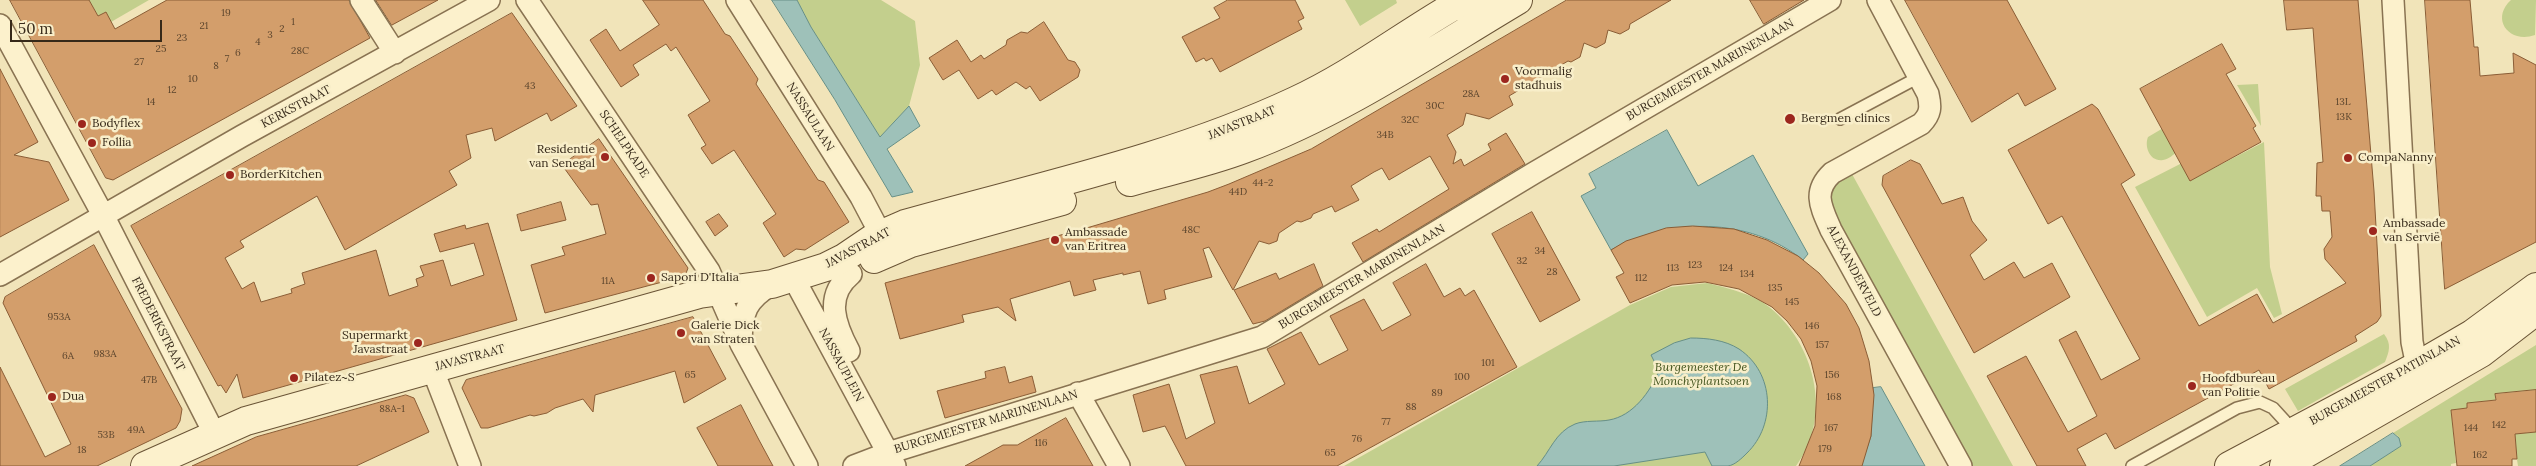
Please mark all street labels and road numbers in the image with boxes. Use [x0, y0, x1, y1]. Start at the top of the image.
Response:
street label: BURGEMEESTER MARIJNENLAAN [1624, 16, 1796, 124]
street label: NASSAULAAN [783, 80, 837, 154]
street label: KERKSTRAAT [259, 83, 333, 131]
street label: JAVASTRAAT [1206, 103, 1278, 143]
street label: SCHELPKADE [596, 108, 652, 180]
street label: BURGEMEESTER MARIJNENLAAN [1276, 222, 1448, 332]
street label: ALEXANDERVELD [1824, 223, 1884, 319]
street label: JAVASTRAAT [823, 225, 893, 271]
street label: FREDERIKSTRAAT [128, 275, 188, 373]
street label: NASSAUPLEIN [816, 326, 866, 404]
street label: BURGEMEESTER PATIJNLAAN [2307, 333, 2463, 429]
street label: JAVASTRAAT [434, 342, 506, 374]
street label: BURGEMEESTER MARIJNENLAAN [892, 387, 1080, 457]

